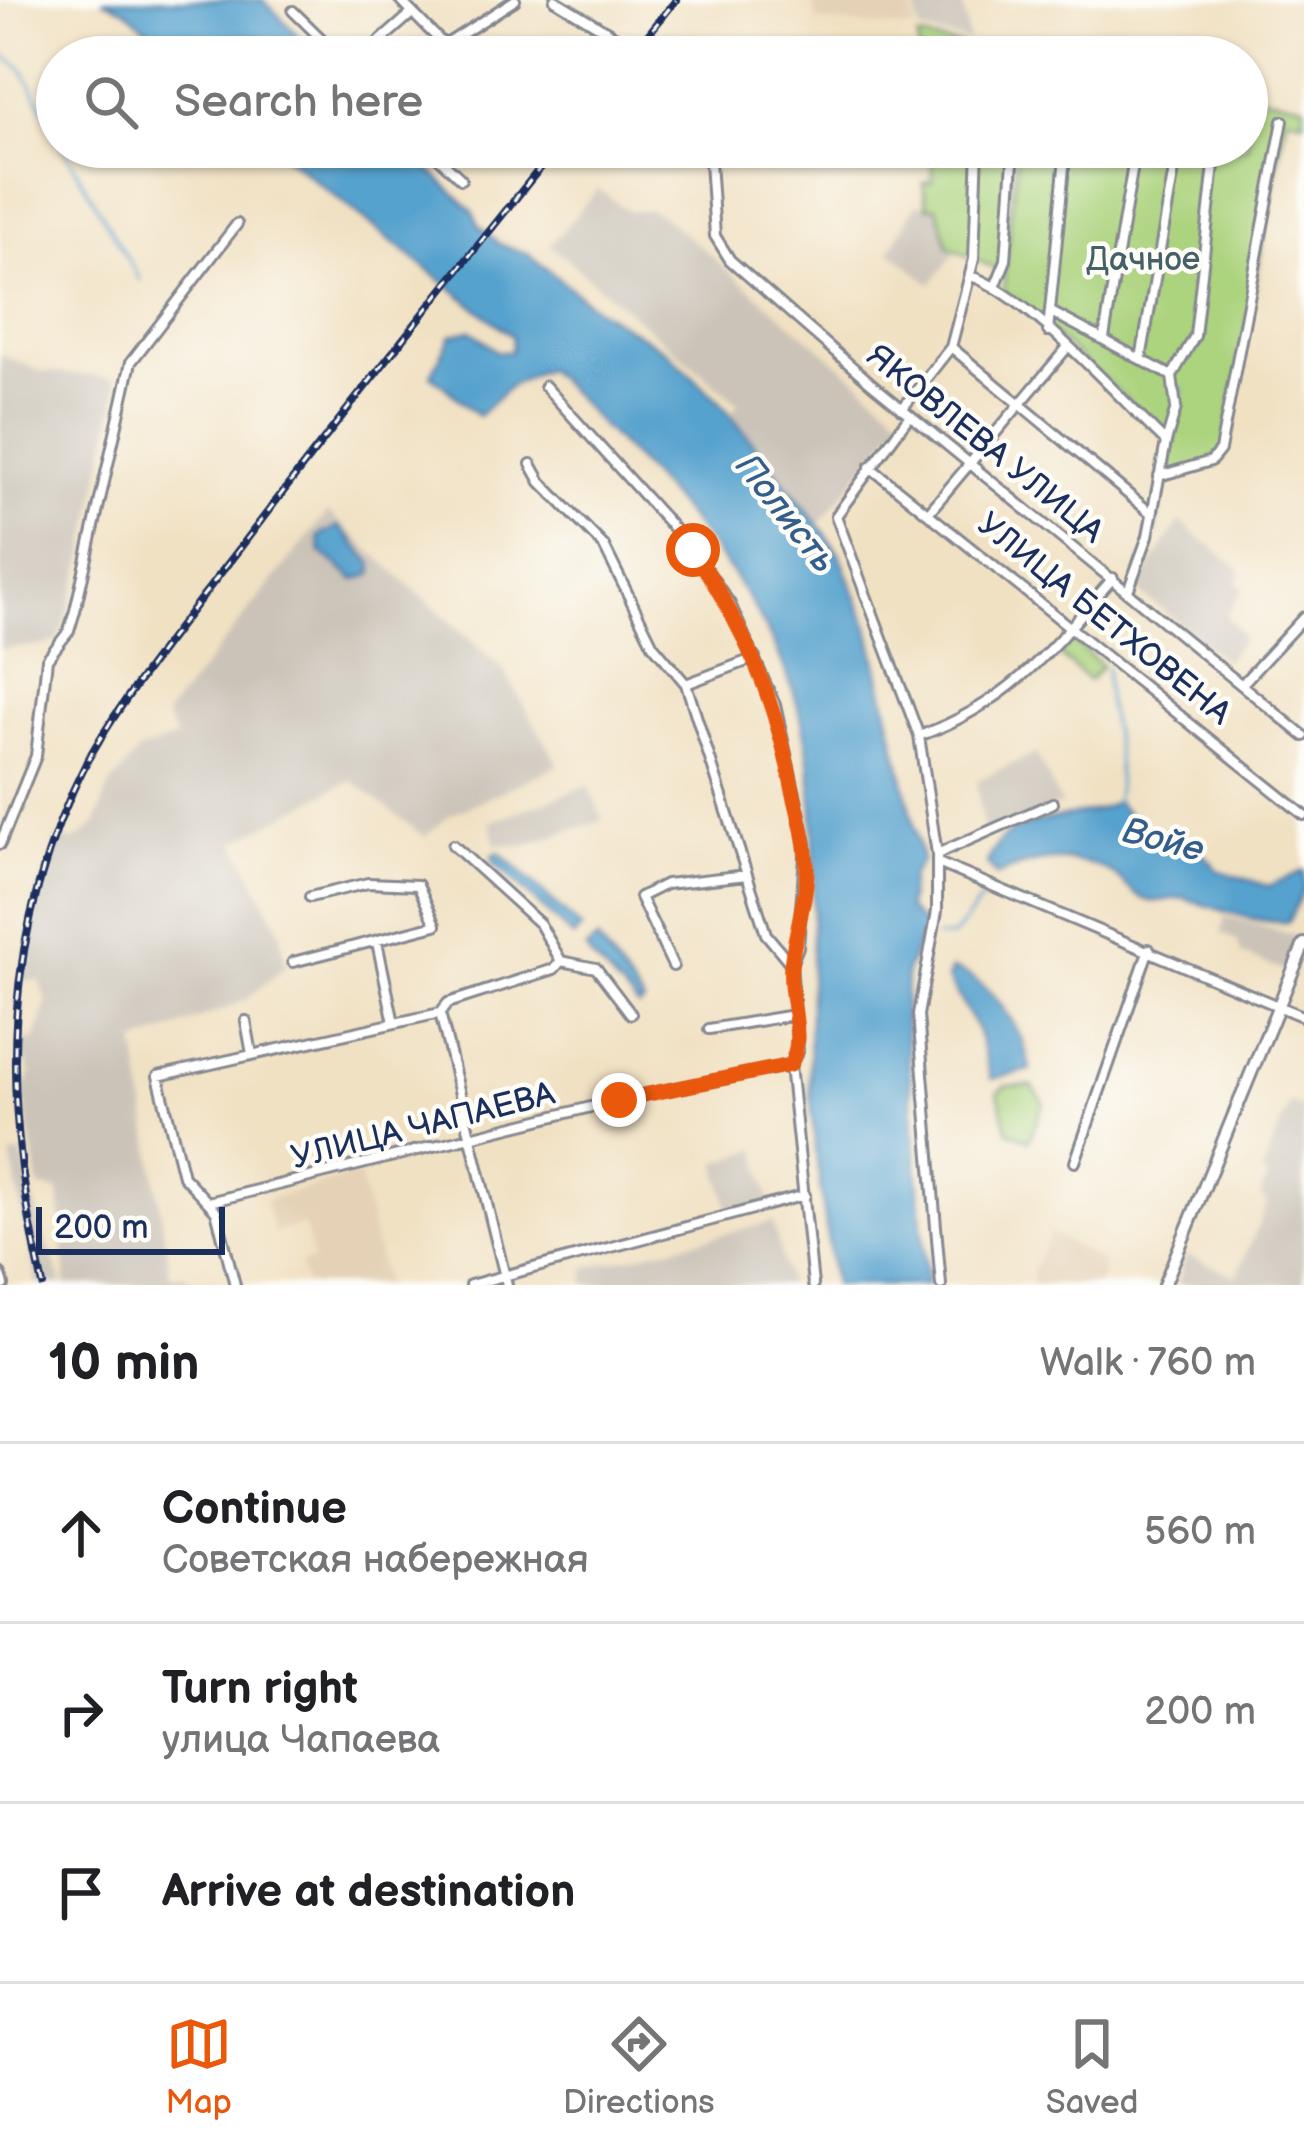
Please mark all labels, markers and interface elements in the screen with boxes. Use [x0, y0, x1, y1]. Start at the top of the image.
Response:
search box [36, 36, 1268, 168]
icon: search [78, 69, 144, 135]
text: Search here [174, 75, 423, 130]
park label: Дачное [1086, 240, 1200, 280]
street label: ЯКОВЛЕВА УЛИЦА [859, 336, 1112, 552]
water label: Полисть [725, 446, 845, 582]
street label: УЛИЦА БЕТХОВЕНА [969, 504, 1240, 734]
route start [666, 523, 720, 577]
water label: Войе [1118, 810, 1208, 872]
route end [592, 1073, 646, 1127]
street label: УЛИЦА ЧАПАЕВА [287, 1074, 560, 1178]
scale bar [36, 1201, 225, 1254]
text: 200 m [54, 1208, 148, 1248]
text: 10 min [48, 1333, 199, 1394]
text: Walk · 760 m [1040, 1340, 1256, 1387]
text: Continue [162, 1482, 347, 1537]
icon: ahead [48, 1500, 114, 1566]
text: 560 m [1144, 1509, 1256, 1556]
text: Советская набережная [162, 1537, 589, 1584]
text: Turn right [162, 1662, 358, 1717]
icon: right [48, 1680, 114, 1746]
text: 200 m [1144, 1689, 1256, 1736]
text: улица Чапаева [162, 1717, 440, 1764]
icon: arrive [48, 1860, 114, 1926]
text: Arrive at destination [162, 1865, 575, 1920]
tab: Map [166, 2011, 232, 2123]
tab: Directions [563, 2011, 715, 2123]
tab: Saved [1046, 2011, 1138, 2123]

